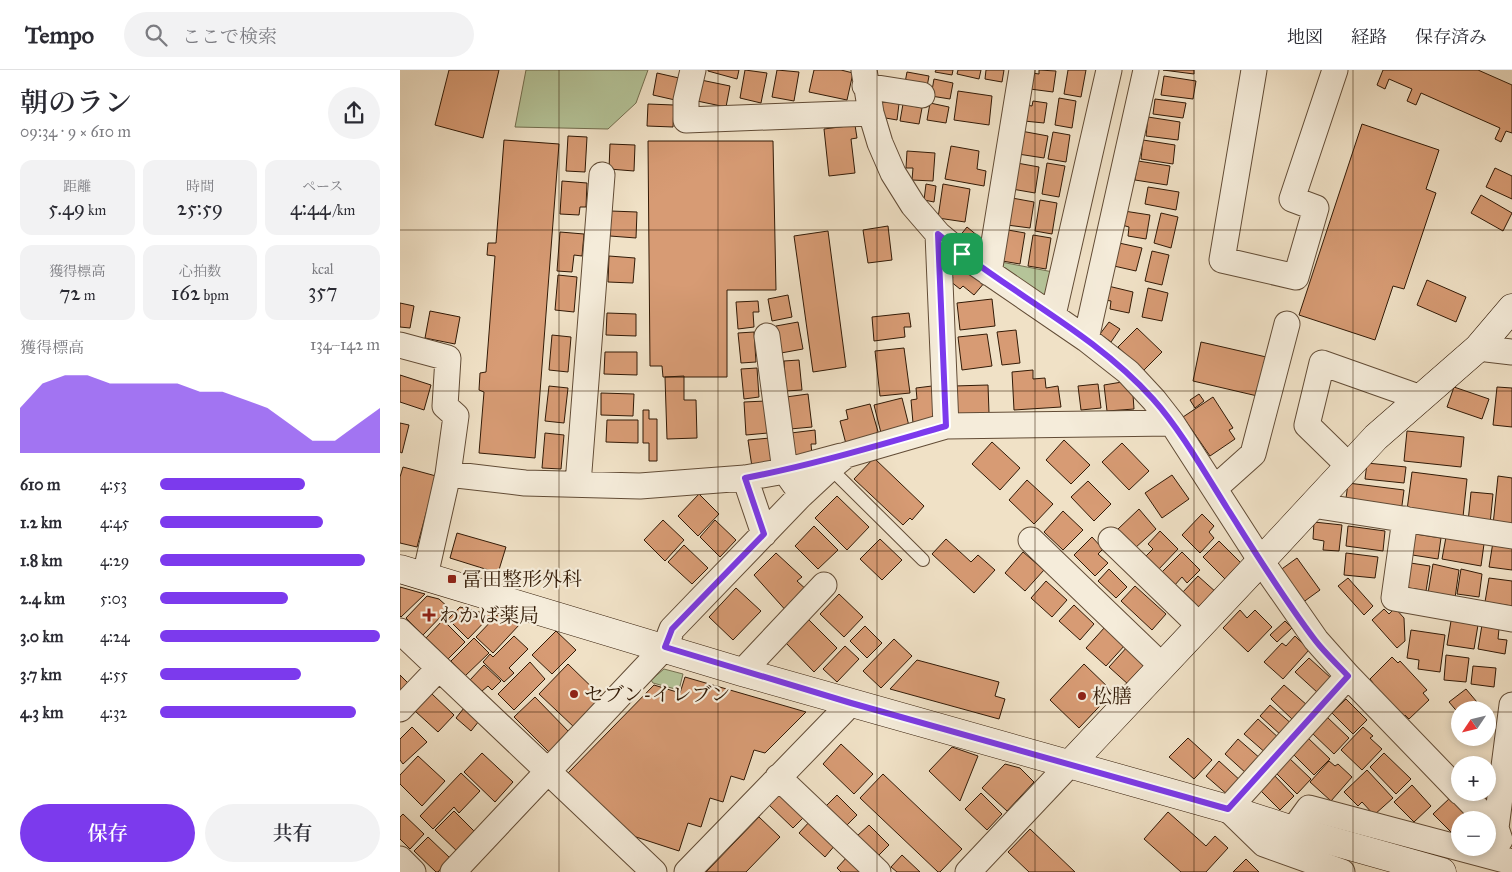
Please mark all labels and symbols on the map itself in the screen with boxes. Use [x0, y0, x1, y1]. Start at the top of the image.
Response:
pin [941, 233, 983, 275]
place label: 冨田整形外科 [462, 567, 582, 591]
marker: 冨田整形外科 [446, 573, 458, 585]
place label: わかば薬局 [439, 603, 539, 627]
marker: わかば薬局 [423, 609, 435, 621]
place label: セブン-イレブン [584, 682, 731, 706]
place label: 松膳 [1092, 684, 1132, 708]
marker: セブン-イレブン [568, 688, 580, 700]
marker: 松膳 [1076, 690, 1088, 702]
north arrow [1451, 701, 1496, 746]

